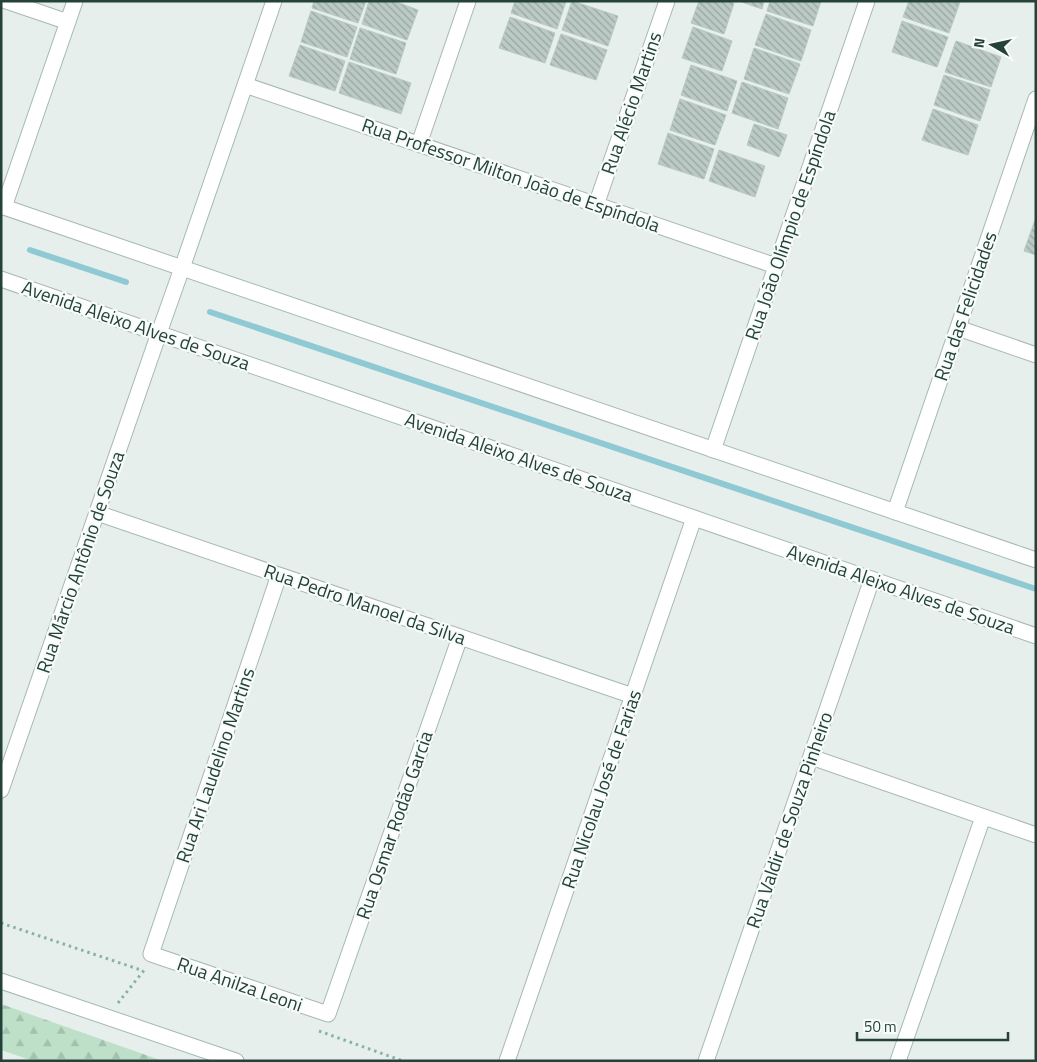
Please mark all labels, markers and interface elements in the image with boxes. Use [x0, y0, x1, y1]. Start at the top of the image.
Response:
north arrow [967, 20, 1017, 70]
street label: Rua Alécio Martins [593, 27, 669, 178]
text: N [968, 36, 990, 49]
street label: Rua João Olímpio de Espíndola [737, 105, 843, 344]
street label: Rua Professor Milton João de Espíndola [358, 110, 665, 239]
street label: Rua das Felicidades [925, 227, 1004, 384]
street label: Avenida Aleixo Alves de Souza [18, 272, 255, 377]
street label: Avenida Aleixo Alves de Souza [401, 404, 638, 509]
street label: Rua Márcio Antônio de Souza [28, 446, 131, 677]
street label: Avenida Aleixo Alves de Souza [783, 536, 1020, 641]
street label: Rua Pedro Manoel da Silva [260, 555, 470, 652]
street label: Rua Ari Laudelino Martins [167, 663, 262, 866]
street label: Rua Nicolau José de Farias [553, 685, 648, 892]
street label: Rua Valdir de Souza Pinheiro [738, 708, 839, 932]
street label: Rua Osmar Rodão Garcia [348, 726, 440, 923]
street label: Rua Anilza Leoni [174, 949, 307, 1019]
scale bar [857, 1010, 1008, 1042]
text: 50 m [864, 1015, 897, 1038]

